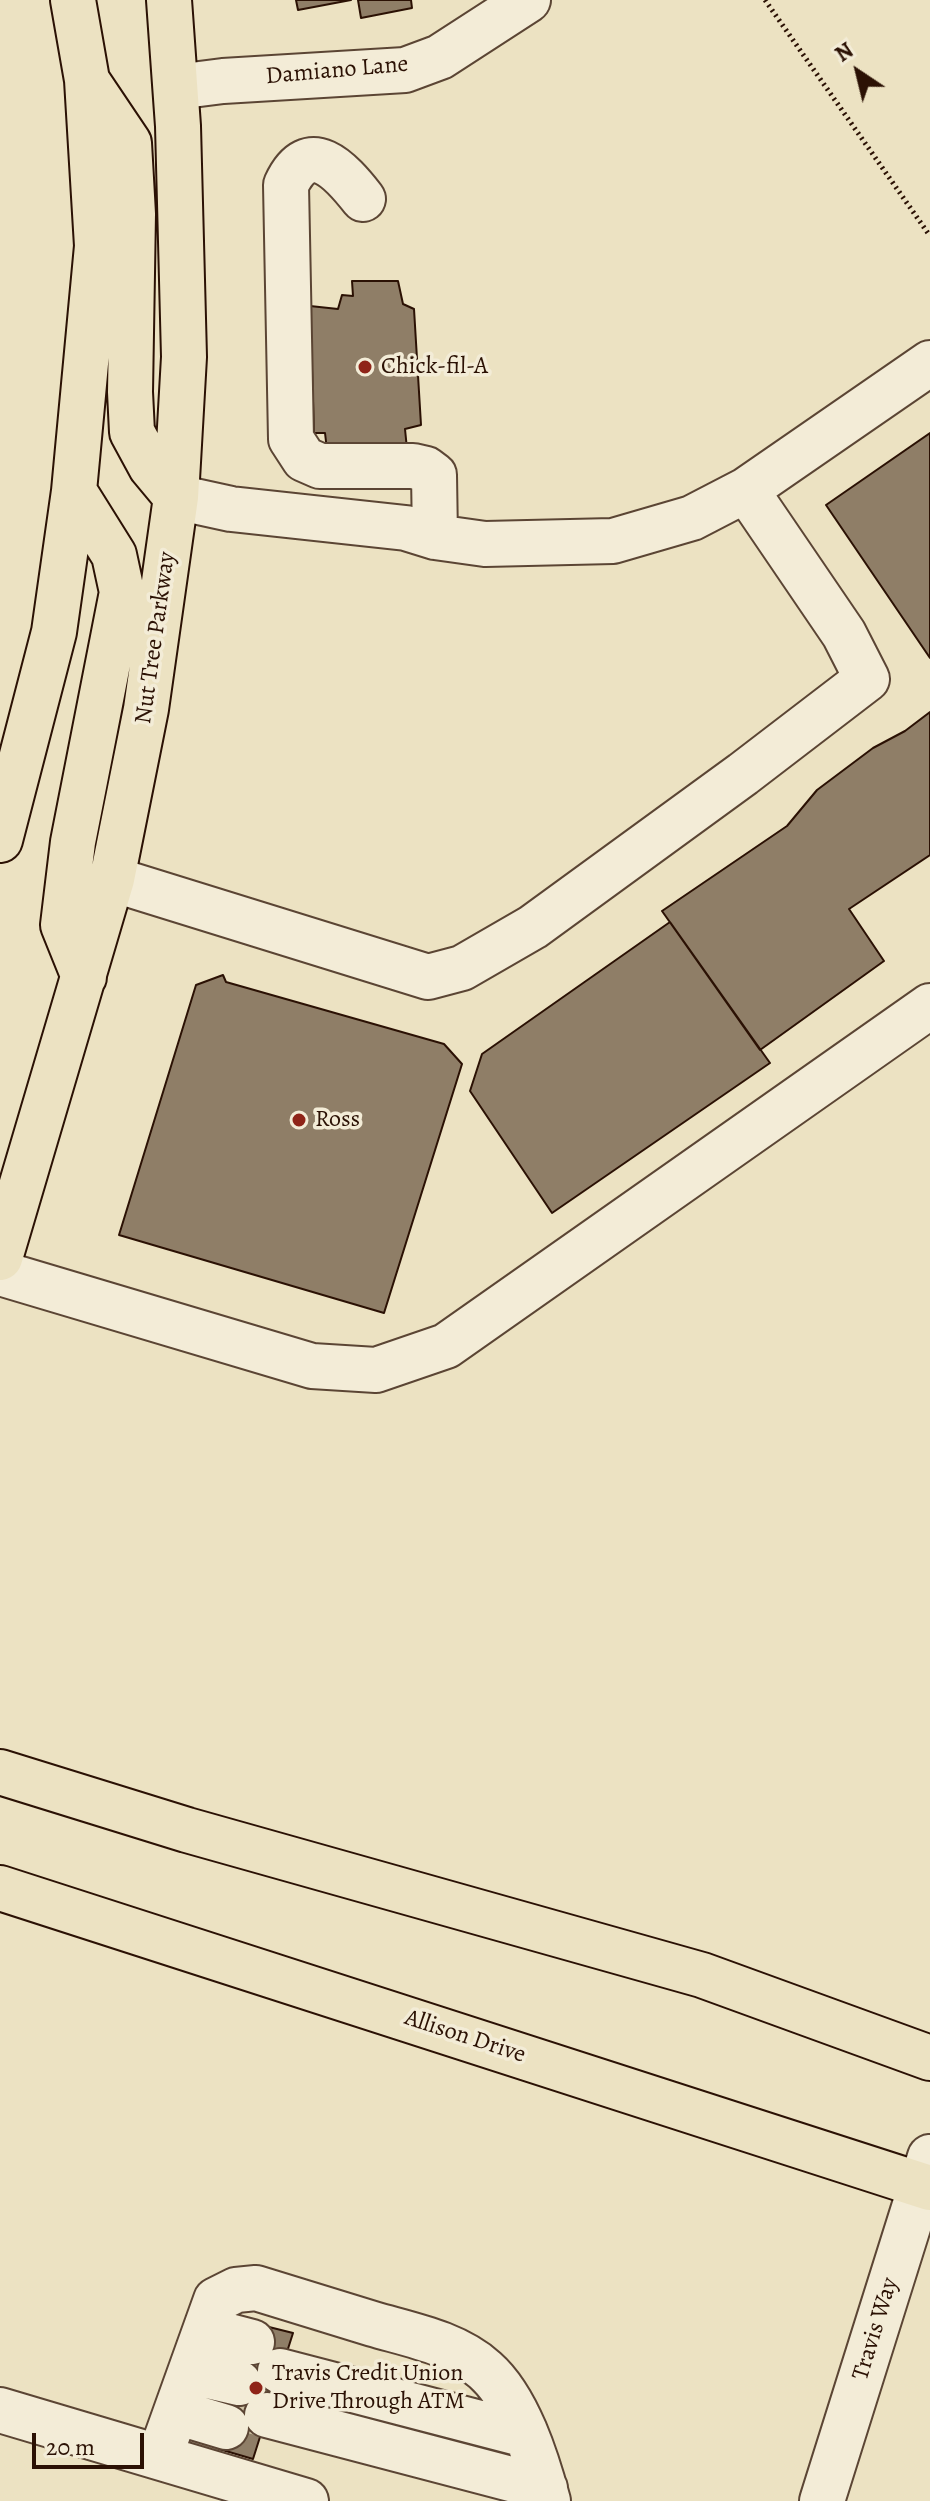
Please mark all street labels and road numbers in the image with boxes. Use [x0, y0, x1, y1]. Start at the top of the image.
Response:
street label: Damiano Lane [264, 50, 410, 92]
street label: Nut Tree Parkway [130, 550, 182, 726]
street label: Allison Drive [401, 2004, 529, 2070]
street label: Travis Way [847, 2274, 905, 2384]

